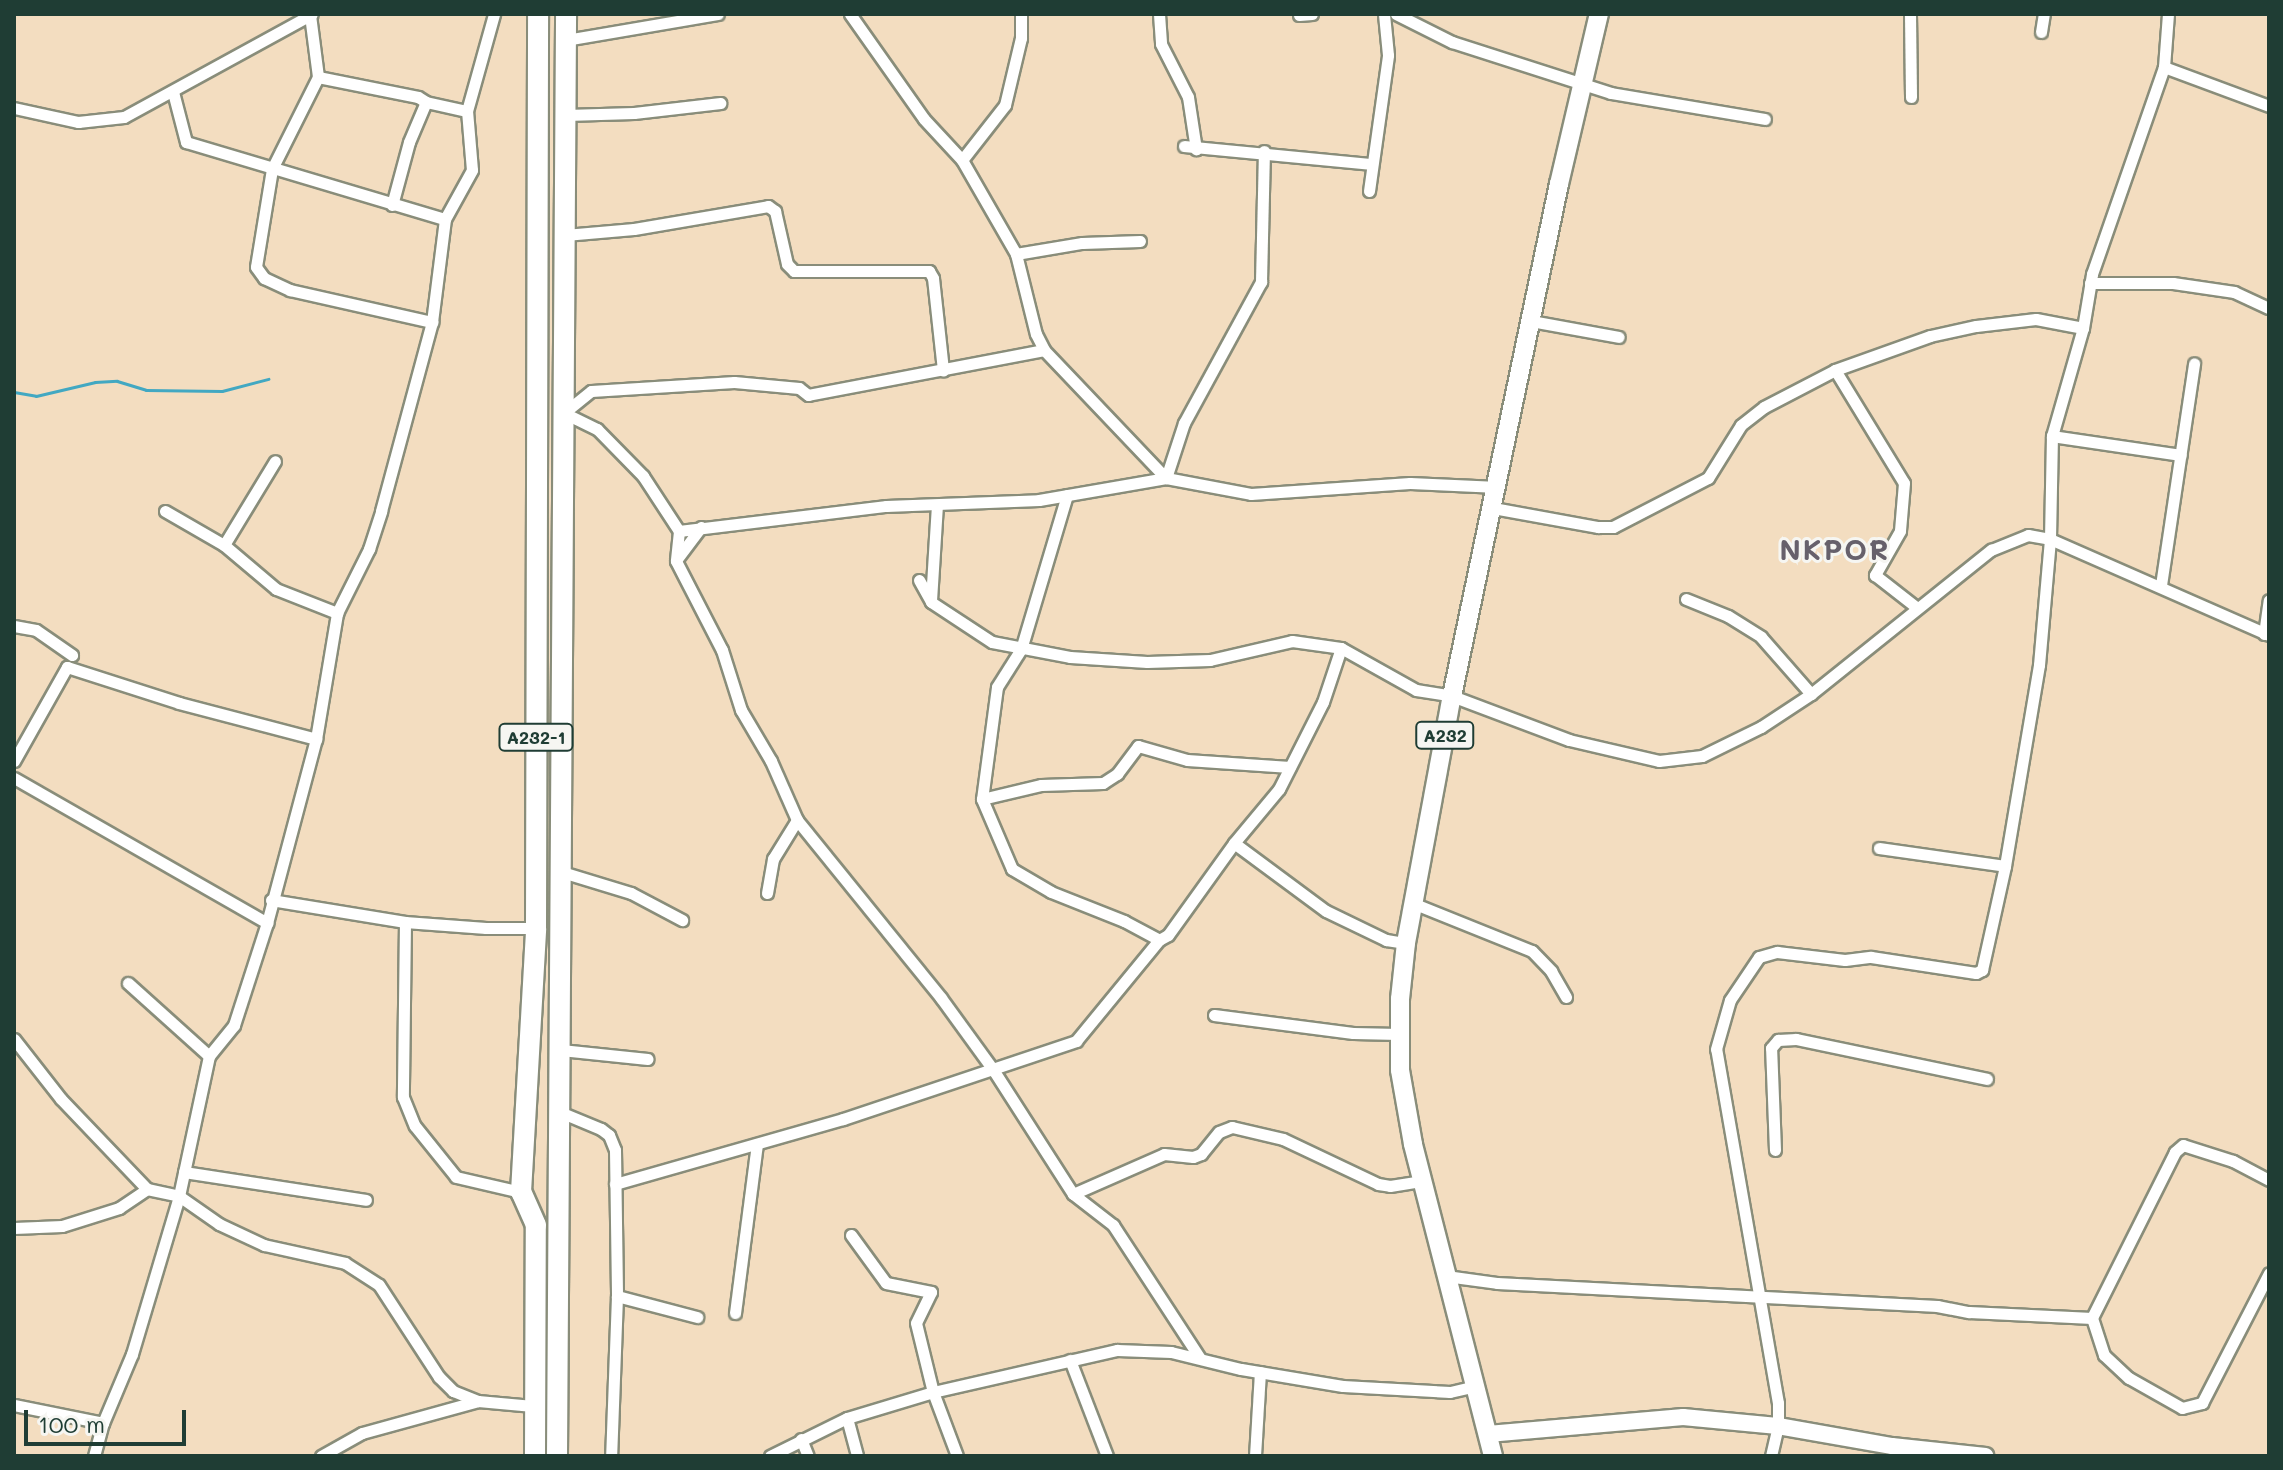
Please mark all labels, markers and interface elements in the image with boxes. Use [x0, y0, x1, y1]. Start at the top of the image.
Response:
district label: NKPOR [1780, 532, 1890, 566]
road number: A232 [1415, 721, 1475, 749]
road number: A232-1 [498, 723, 574, 751]
scale bar [28, 1394, 190, 1444]
text: 100 m [38, 1408, 105, 1439]

